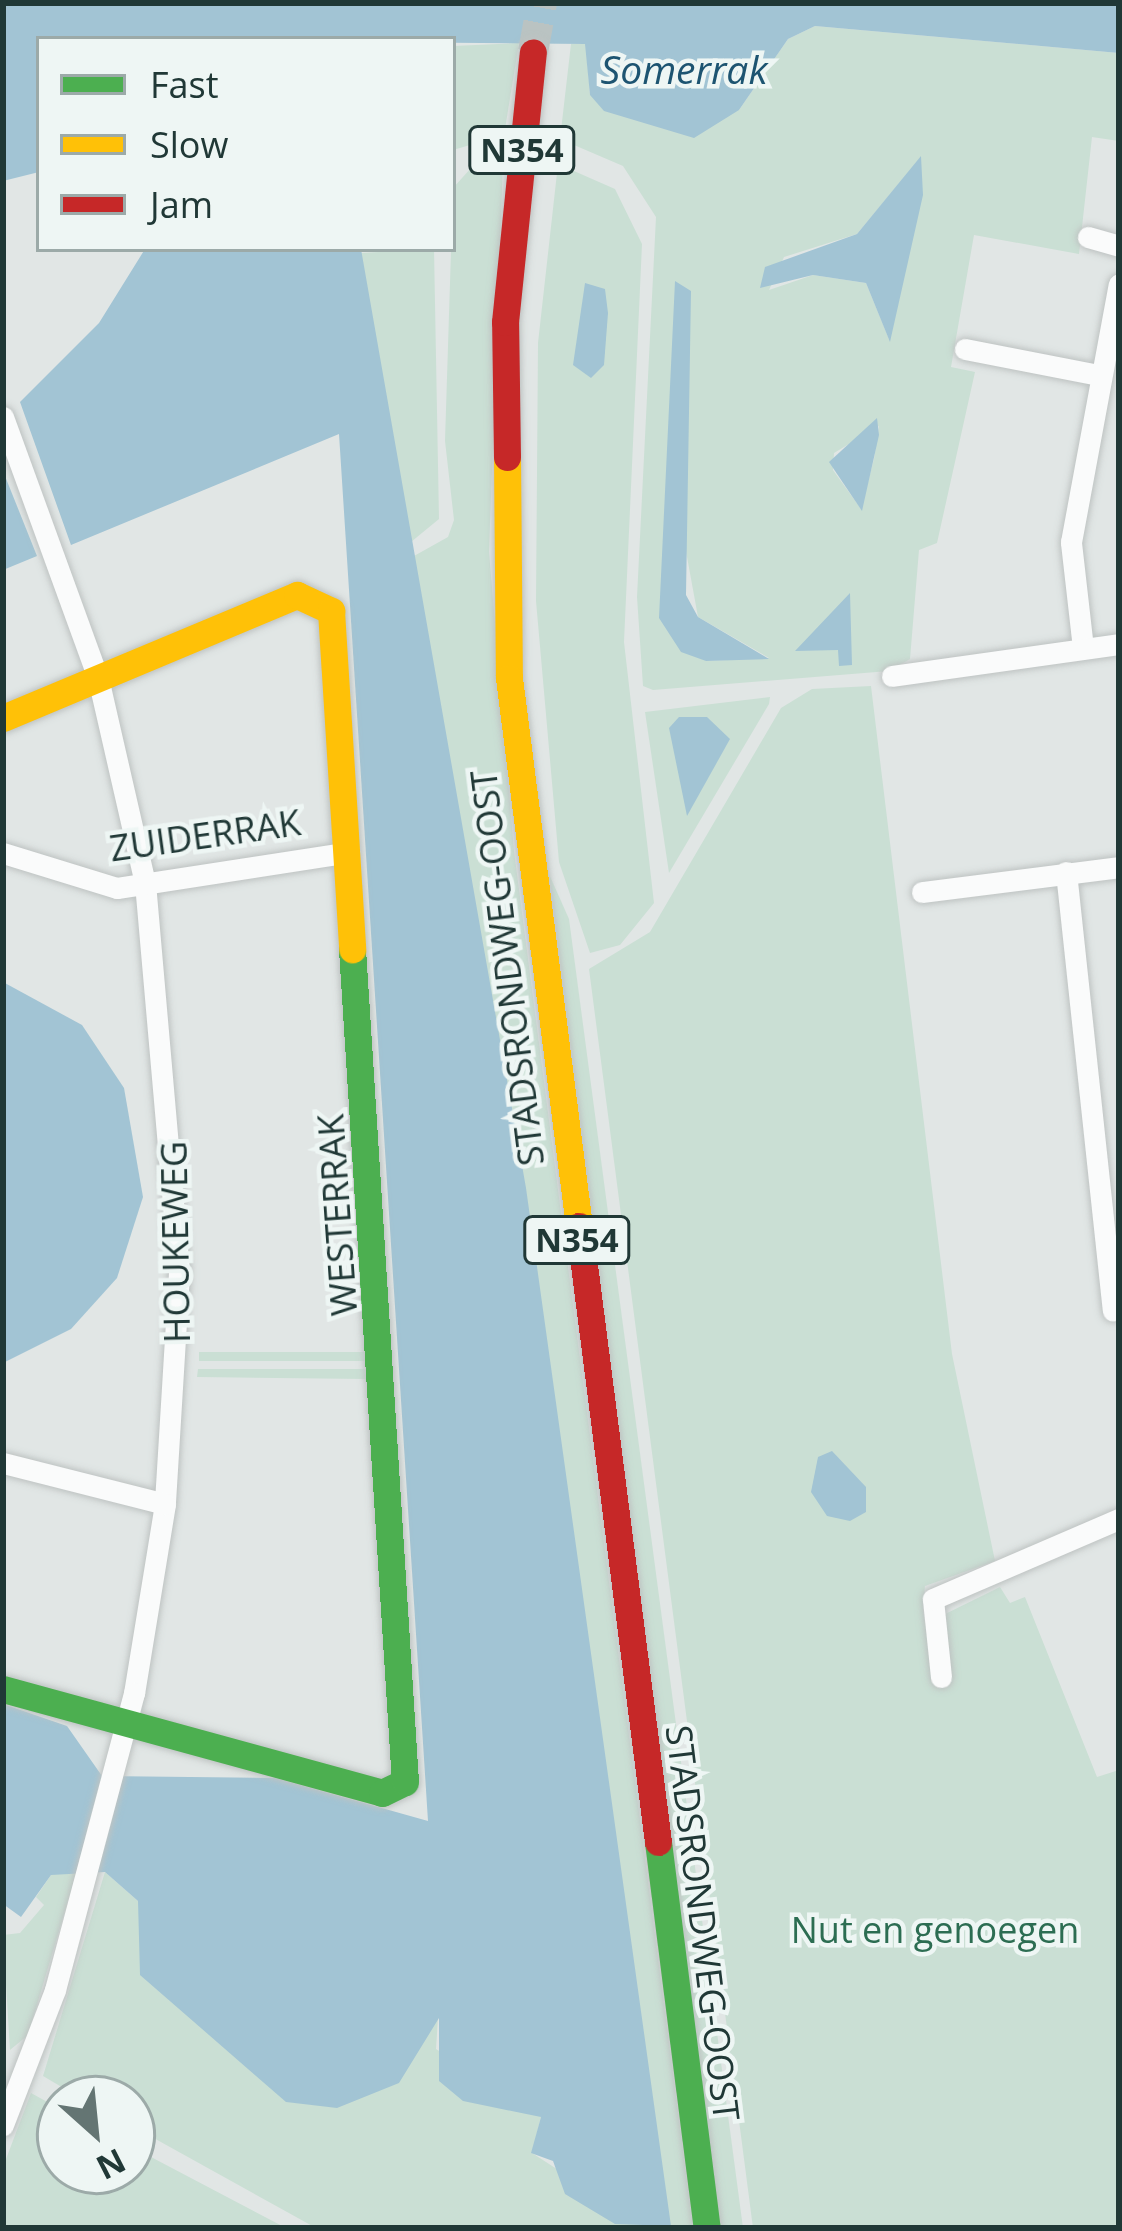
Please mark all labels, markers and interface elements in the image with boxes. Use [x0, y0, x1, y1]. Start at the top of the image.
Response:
legend [36, 36, 456, 252]
water label: Somerrak [601, 46, 767, 92]
text: Fast [150, 60, 219, 109]
text: Slow [150, 120, 228, 169]
road number: N354 [468, 123, 576, 177]
text: Jam [150, 180, 213, 229]
street label: STADSRONDWEG-OOST [461, 768, 553, 1168]
street label: ZUIDERRAK [107, 800, 303, 870]
street label: WESTERRAK [308, 1113, 366, 1317]
street label: HOUKEWEG [152, 1141, 198, 1343]
road number: N354 [523, 1213, 631, 1267]
street label: STADSRONDWEG-OOST [657, 1723, 749, 2123]
park label: Nut en genoegen [791, 1908, 1079, 1952]
north arrow [36, 2075, 156, 2195]
text: N [89, 2139, 133, 2191]

